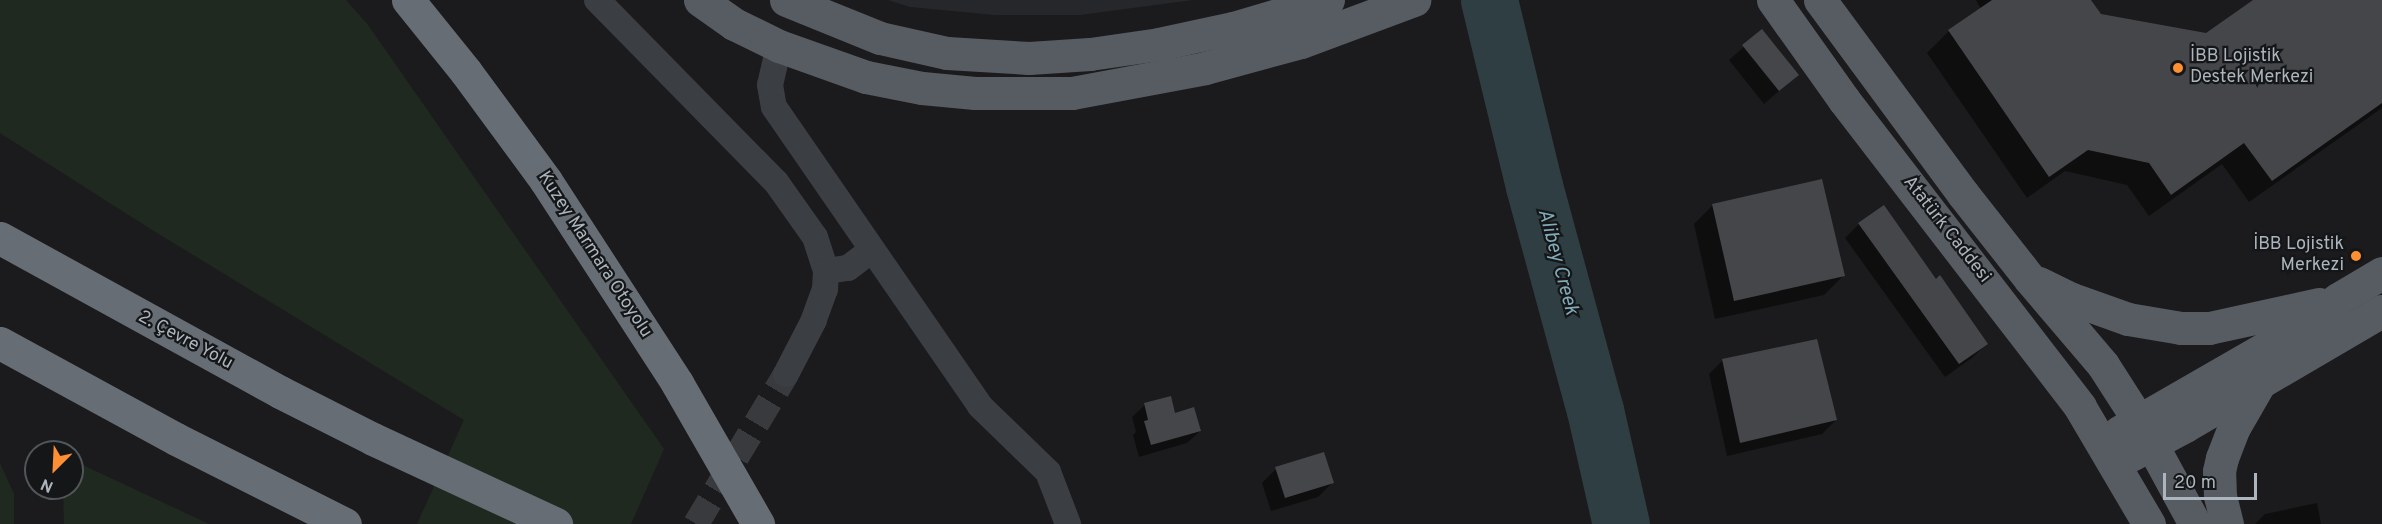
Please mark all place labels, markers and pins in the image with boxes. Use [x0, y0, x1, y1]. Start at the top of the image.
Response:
place label: İBB Lojistik Destek Merkezi [2190, 47, 2313, 90]
marker: İBB Lojistik Destek Merkezi [2171, 61, 2185, 75]
place label: İBB Lojistik Merkezi [2253, 235, 2344, 278]
marker: İBB Lojistik Merkezi [2349, 249, 2363, 263]

